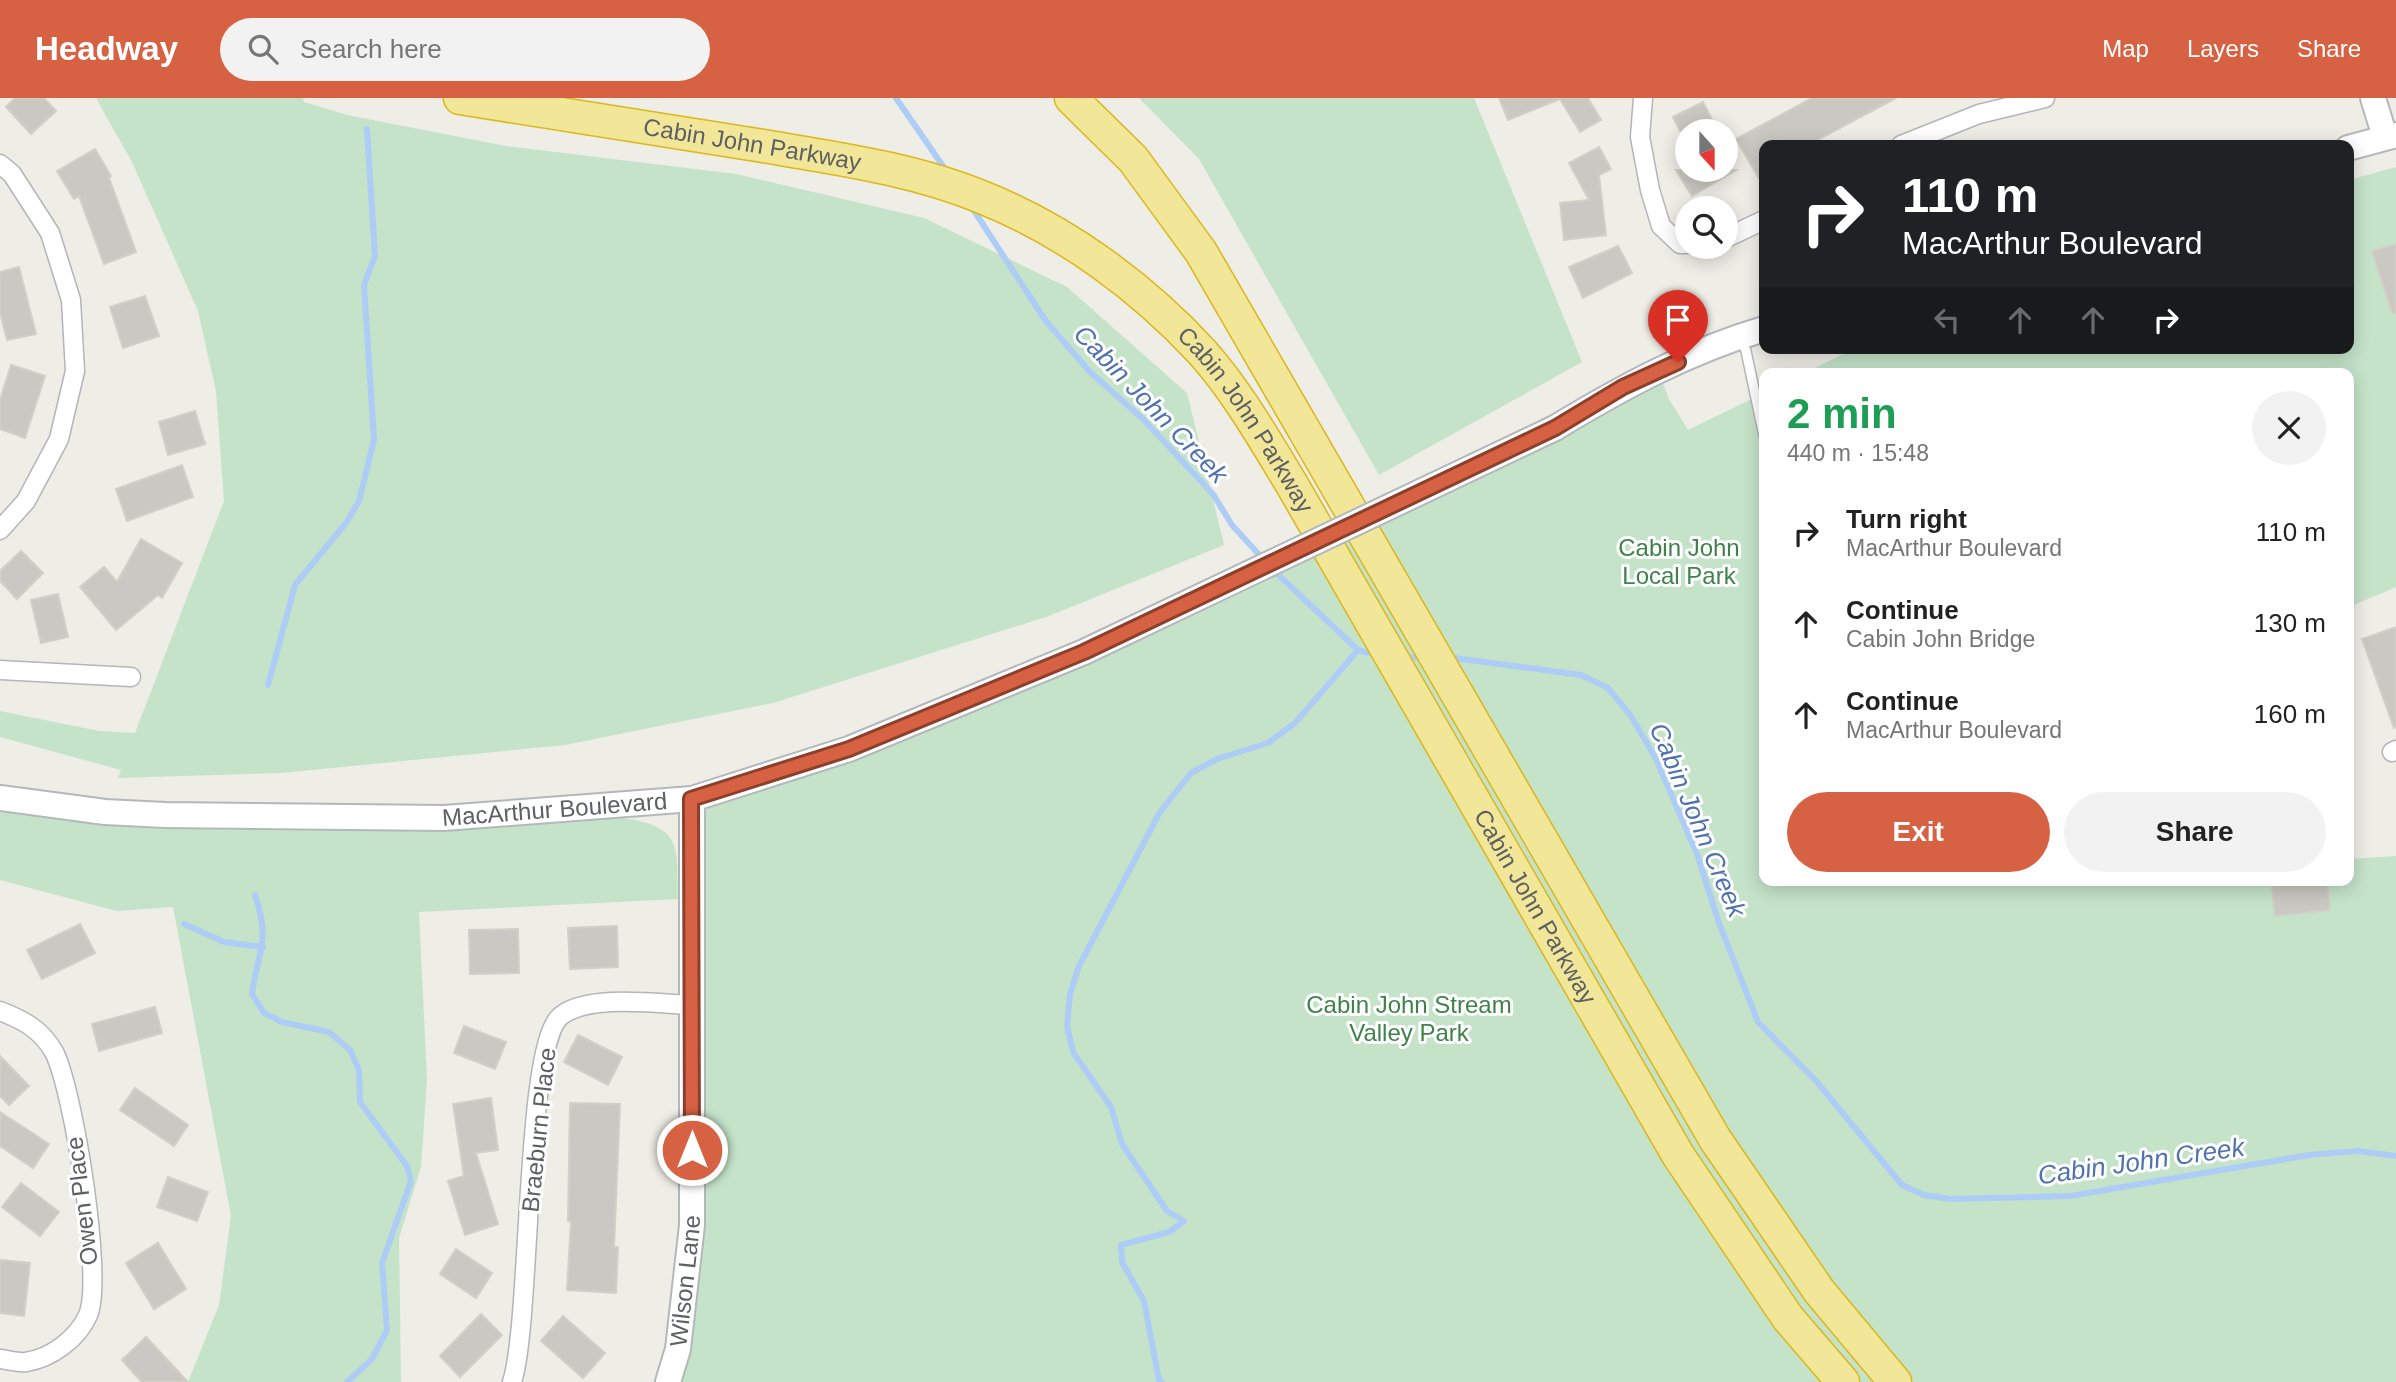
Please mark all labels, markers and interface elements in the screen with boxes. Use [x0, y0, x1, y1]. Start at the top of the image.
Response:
search box [220, 18, 710, 81]
text: Headway [35, 30, 178, 67]
icon: search [244, 30, 282, 68]
text: Search here [300, 34, 442, 64]
text: Map [2102, 35, 2149, 62]
text: Layers [2187, 35, 2259, 62]
text: Share [2297, 35, 2361, 62]
street label: Cabin John Parkway [642, 113, 864, 176]
north arrow [1675, 119, 1738, 182]
map controls [1675, 119, 1738, 259]
icon: right [1787, 168, 1878, 259]
text: 110 m [1902, 168, 2038, 222]
button: search [1675, 196, 1738, 259]
text: MacArthur Boulevard [1902, 225, 2203, 261]
pin [1648, 290, 1708, 362]
icon: arrive [1659, 301, 1697, 339]
icon: left [1928, 301, 1966, 339]
icon: ahead [2001, 301, 2039, 339]
icon: ahead [2074, 301, 2112, 339]
icon: right [2147, 301, 2185, 339]
water label: Cabin John Creek [1068, 319, 1235, 491]
street label: Cabin John Parkway [1172, 321, 1319, 517]
text: 2 min [1787, 390, 1897, 437]
button: close [2252, 391, 2326, 465]
text: 440 m · 15:48 [1787, 440, 1929, 466]
text: Turn right [1846, 504, 1967, 534]
icon: right [1787, 514, 1825, 552]
text: 110 m [2256, 517, 2326, 547]
park label: Cabin John Local Park [1618, 534, 1740, 589]
text: MacArthur Boulevard [1846, 535, 2062, 561]
text: Continue [1846, 595, 1959, 625]
icon: ahead [1787, 605, 1825, 643]
text: 130 m [2254, 608, 2326, 638]
text: Cabin John Bridge [1846, 626, 2035, 652]
text: Continue [1846, 686, 1959, 716]
icon: ahead [1787, 696, 1825, 734]
text: 160 m [2254, 699, 2326, 729]
text: MacArthur Boulevard [1846, 717, 2062, 743]
water label: Cabin John Creek [1644, 718, 1753, 923]
street label: MacArthur Boulevard [441, 787, 668, 831]
button: Exit [1787, 792, 2050, 872]
button: Share [2064, 792, 2326, 872]
street label: Cabin John Parkway [1469, 804, 1602, 1009]
park label: Cabin John Stream Valley Park [1306, 991, 1512, 1046]
street label: Braeburn Place [516, 1046, 561, 1214]
position arrow [655, 1113, 729, 1187]
water label: Cabin John Creek [2036, 1131, 2248, 1190]
street label: Owen Place [60, 1135, 103, 1267]
street label: Wilson Lane [664, 1215, 705, 1348]

